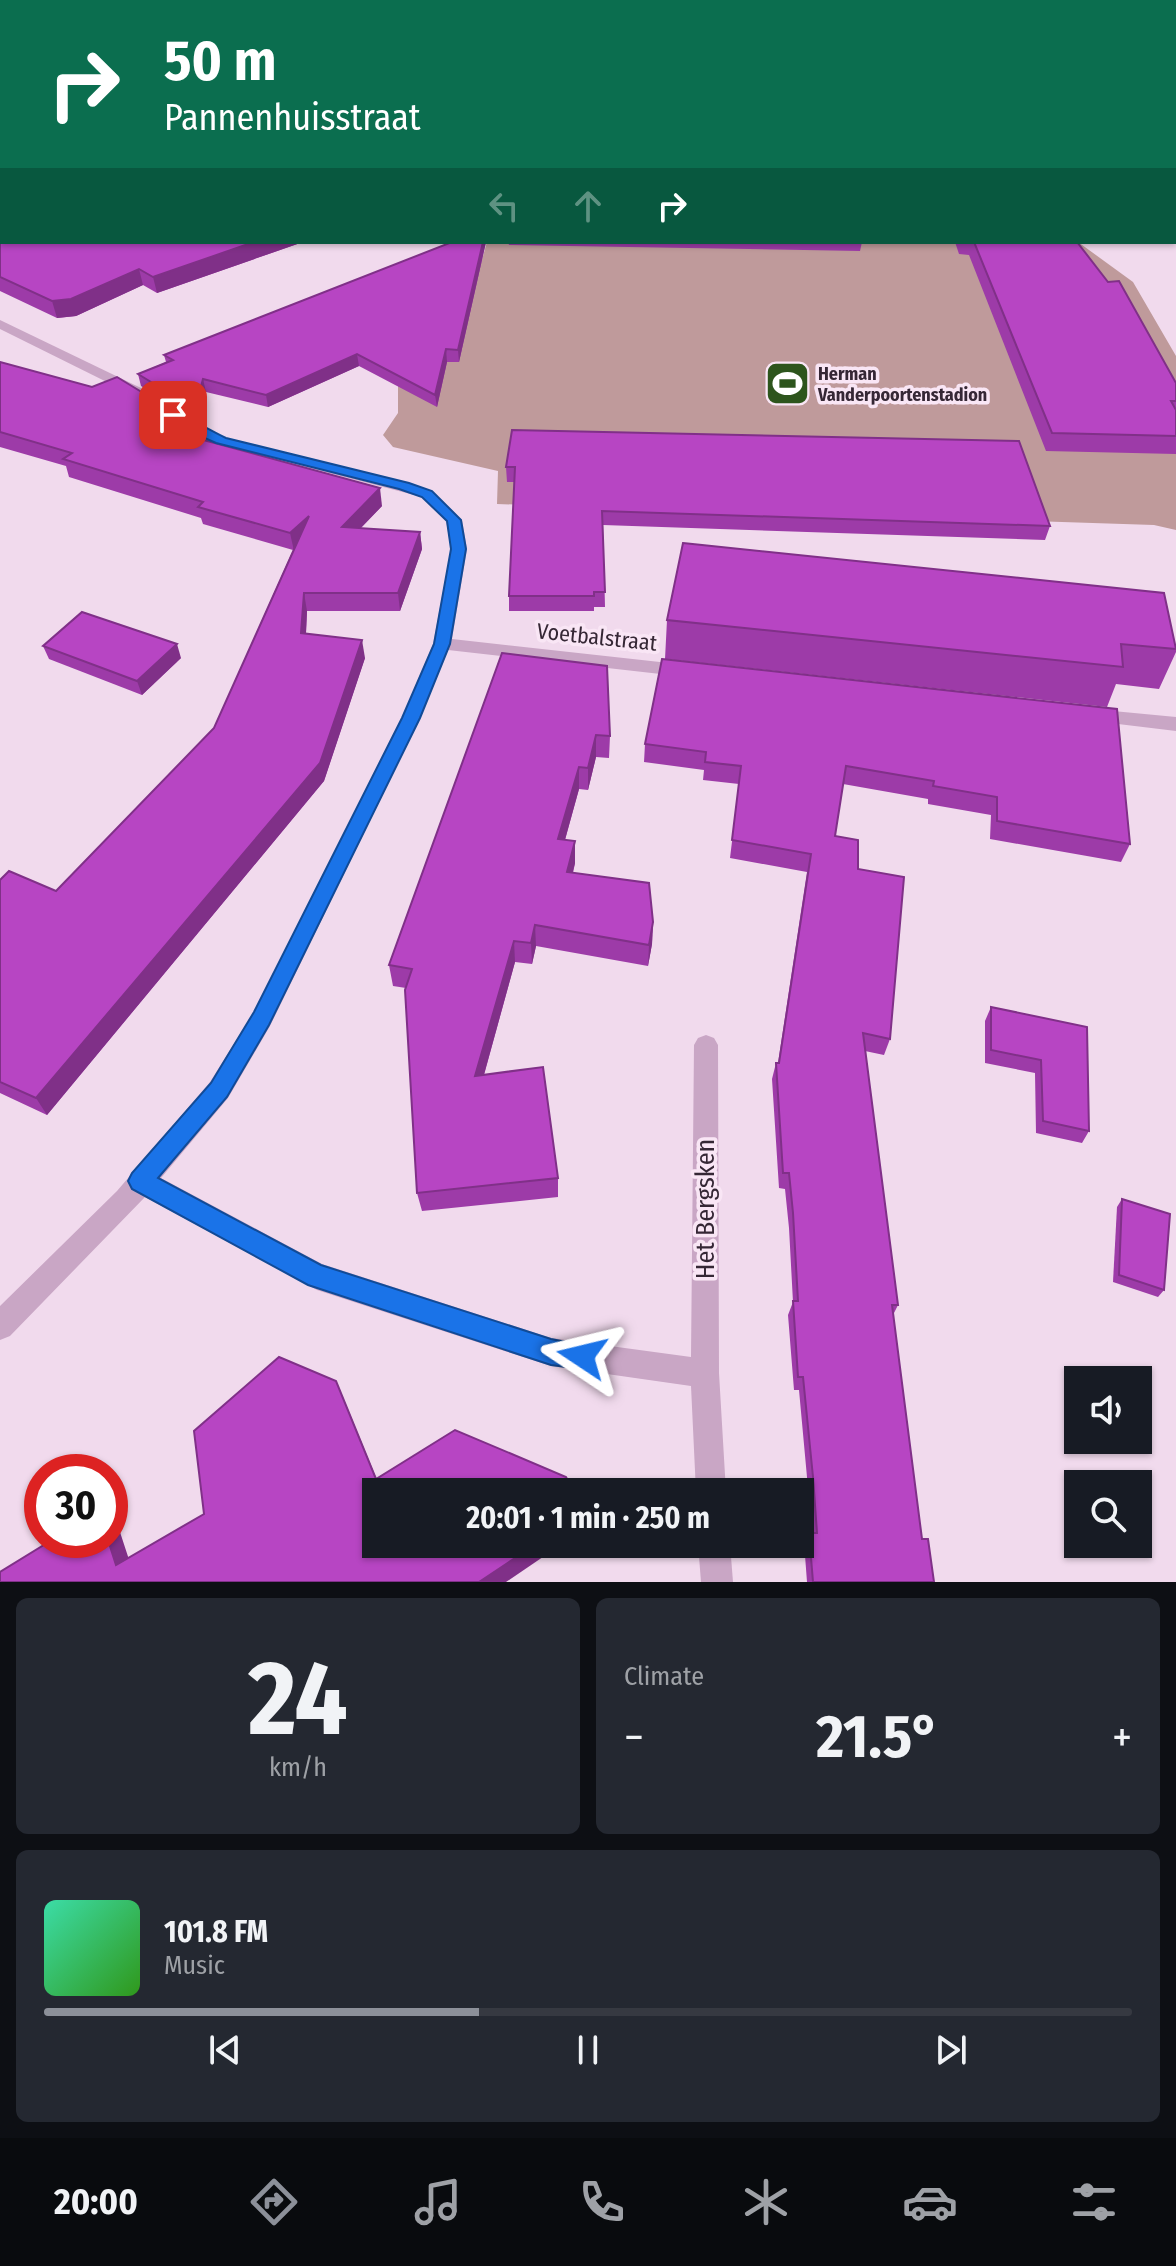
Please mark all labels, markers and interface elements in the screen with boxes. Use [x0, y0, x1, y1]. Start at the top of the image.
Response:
text: 50 m [164, 28, 276, 95]
icon: right [32, 32, 136, 136]
text: Pannenhuisstraat [164, 96, 421, 140]
icon: left [482, 184, 526, 228]
icon: ahead [566, 184, 610, 228]
icon: right [650, 184, 694, 228]
sports icon: Herman Vanderpoortenstadion [763, 360, 811, 408]
place label: Herman Vanderpoortenstadion [817, 363, 987, 406]
pin [139, 381, 207, 449]
icon: arrive [151, 393, 195, 437]
street label: Voetbalstraat [536, 617, 659, 657]
street label: Het Bergsken [690, 1139, 721, 1279]
position arrow [540, 1314, 624, 1398]
map controls [1064, 1366, 1152, 1558]
button: sound [1064, 1366, 1152, 1454]
speed limit sign: 30 [24, 1454, 128, 1558]
button: search [1064, 1470, 1152, 1558]
text: 20:01 · 1 min · 250 m [466, 1500, 710, 1536]
text: 24 [248, 1637, 348, 1762]
text: Climate [624, 1661, 704, 1692]
text: 21.5° [816, 1701, 940, 1773]
text: − [624, 1711, 644, 1764]
text: + [1112, 1711, 1132, 1764]
text: km/h [269, 1752, 327, 1783]
text: 101.8 FM [164, 1914, 268, 1950]
text: Music [164, 1950, 225, 1981]
icon: previous [203, 2028, 247, 2072]
icon: pause [566, 2028, 610, 2072]
icon: next [929, 2028, 973, 2072]
icon: directions [246, 2174, 302, 2230]
icon: music [410, 2174, 466, 2230]
icon: phone [574, 2174, 630, 2230]
icon: climate [738, 2174, 794, 2230]
icon: car [902, 2174, 958, 2230]
icon: filters [1066, 2174, 1122, 2230]
text: 20:00 [54, 2180, 138, 2224]

